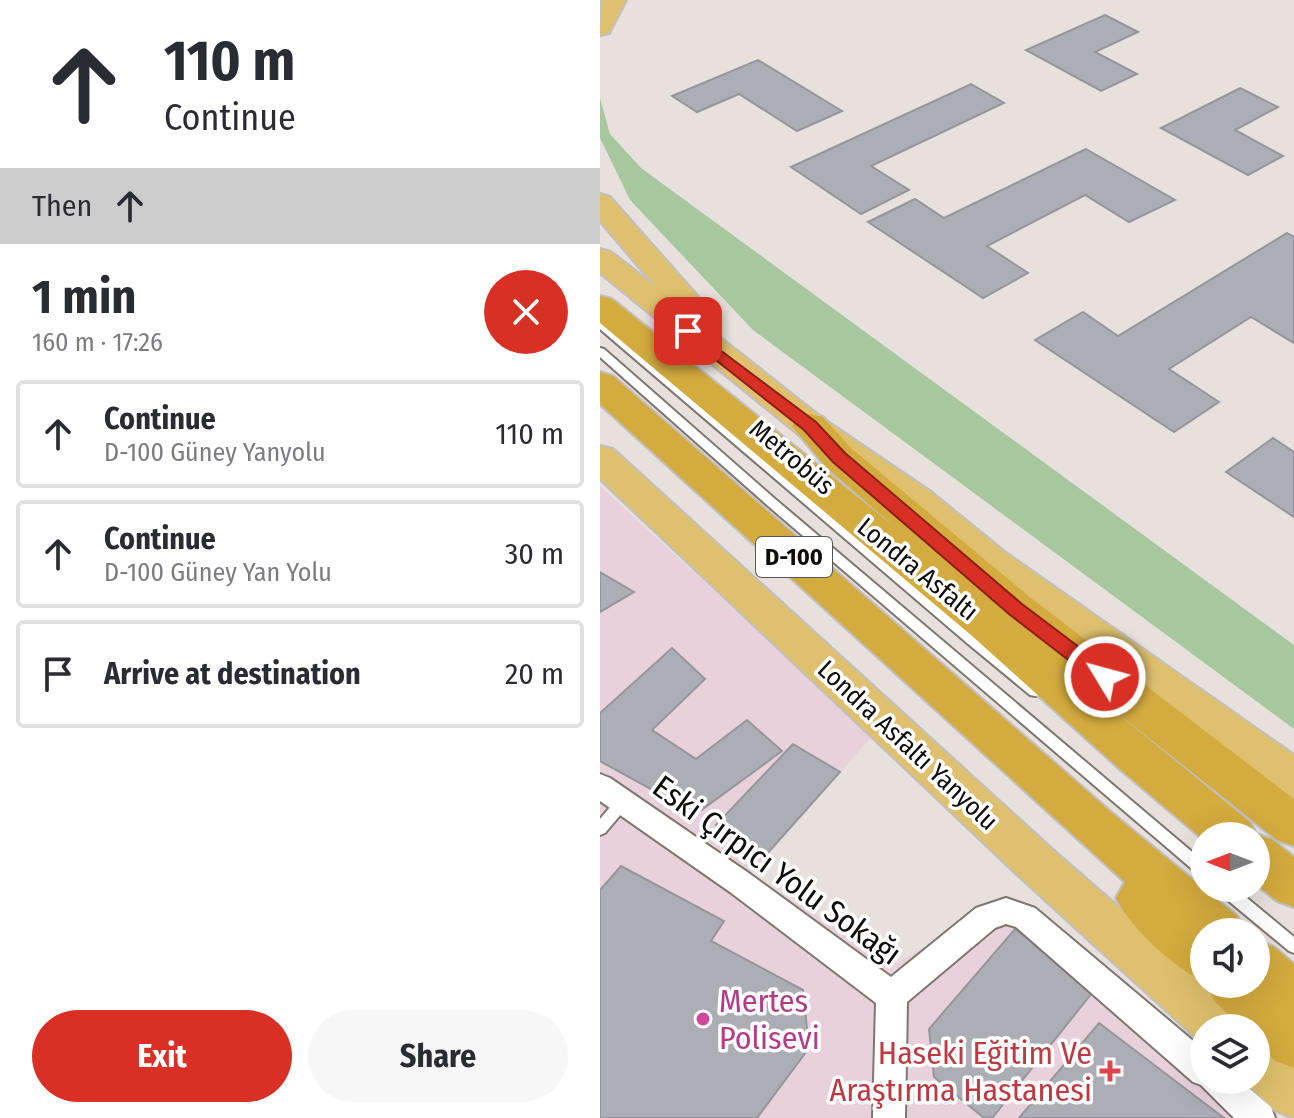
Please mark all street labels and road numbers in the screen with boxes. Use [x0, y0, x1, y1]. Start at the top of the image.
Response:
street label: Metrobüs [743, 413, 840, 502]
street label: Londra Asfaltı [851, 511, 984, 627]
road number: D-100 [756, 537, 832, 577]
street label: Londra Asfaltı Yanyolu [811, 654, 1004, 837]
street label: Eski Çırpıcı Yolu Sokağı [645, 767, 909, 973]

